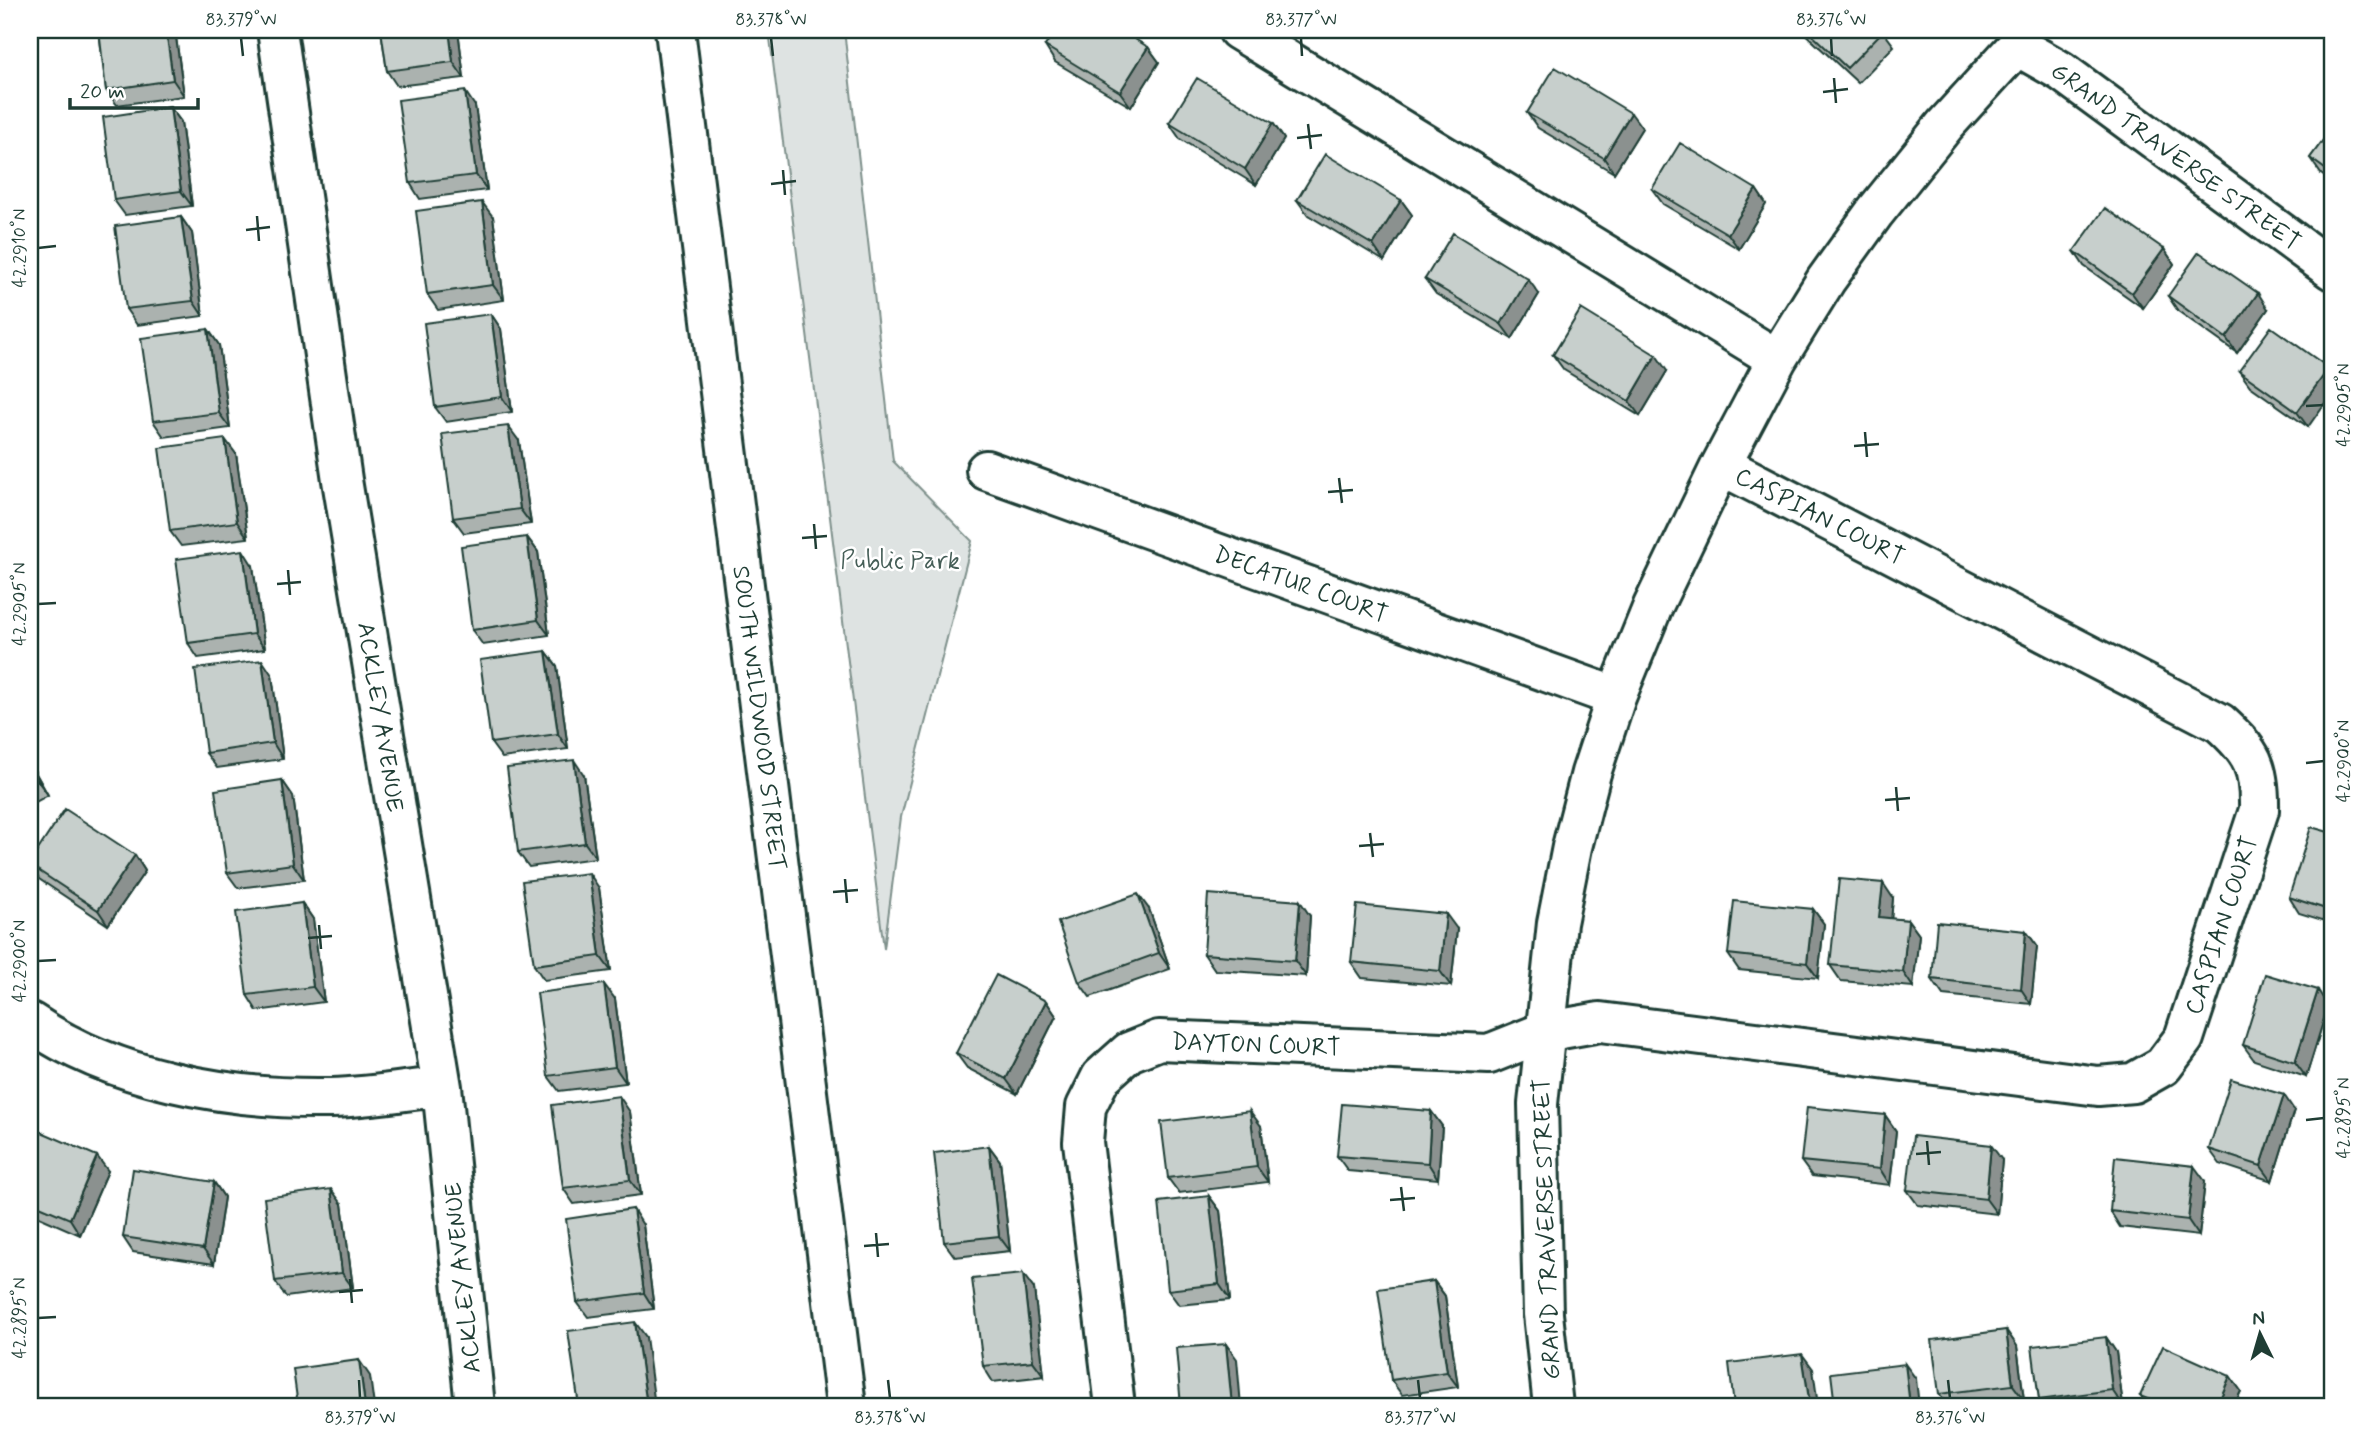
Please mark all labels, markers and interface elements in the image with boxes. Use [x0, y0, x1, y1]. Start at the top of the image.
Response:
text: 83.379°W [205, 8, 277, 32]
text: 83.378°W [735, 8, 807, 32]
text: 83.377°W [1265, 8, 1337, 32]
text: 83.376°W [1796, 8, 1866, 32]
street label: GRAND TRAVERSE STREET [2044, 56, 2306, 258]
scale bar [70, 66, 198, 110]
text: 20 m [80, 78, 125, 106]
text: 42.2910°N [8, 209, 32, 287]
text: 42.2905°N [2332, 363, 2356, 447]
street label: CASPIAN COURT [1729, 461, 1909, 573]
street label: DECATUR COURT [1209, 539, 1392, 631]
park label: Public Park [840, 546, 960, 577]
text: 42.2905°N [8, 562, 32, 646]
street label: SOUTH WILDWOOD STREET [724, 564, 793, 872]
street label: ACKLEY AVENUE [349, 620, 410, 815]
text: 42.2900°N [2332, 720, 2356, 802]
street label: CASPIAN COURT [2179, 832, 2266, 1019]
text: 42.2900°N [8, 920, 32, 1002]
street label: DAYTON COURT [1171, 1027, 1341, 1064]
text: 42.2895°N [2332, 1077, 2356, 1159]
street label: GRAND TRAVERSE STREET [1527, 1078, 1568, 1380]
street label: ACKLEY AVENUE [438, 1181, 489, 1375]
text: 42.2895°N [8, 1277, 32, 1359]
north arrow [2226, 1300, 2296, 1370]
text: N [2251, 1306, 2266, 1332]
text: 83.379°W [324, 1406, 396, 1430]
text: 83.378°W [854, 1406, 926, 1430]
text: 83.377°W [1384, 1406, 1456, 1430]
text: 83.376°W [1915, 1406, 1985, 1430]

